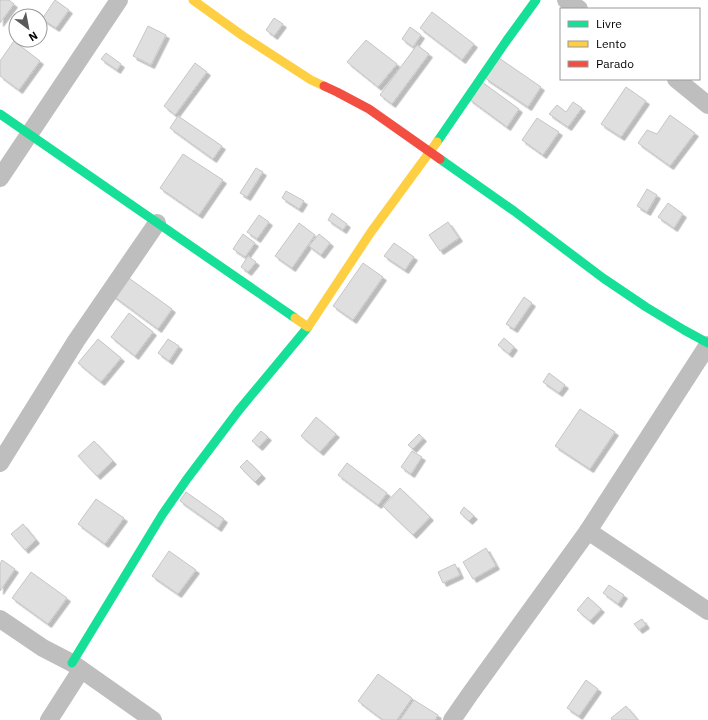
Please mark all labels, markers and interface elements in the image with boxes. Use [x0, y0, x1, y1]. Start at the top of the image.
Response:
north arrow [8, 8, 48, 48]
legend [560, 8, 700, 80]
text: Livre [596, 16, 622, 31]
text: N [26, 28, 40, 45]
text: Lento [596, 36, 626, 51]
text: Parado [596, 56, 634, 71]

